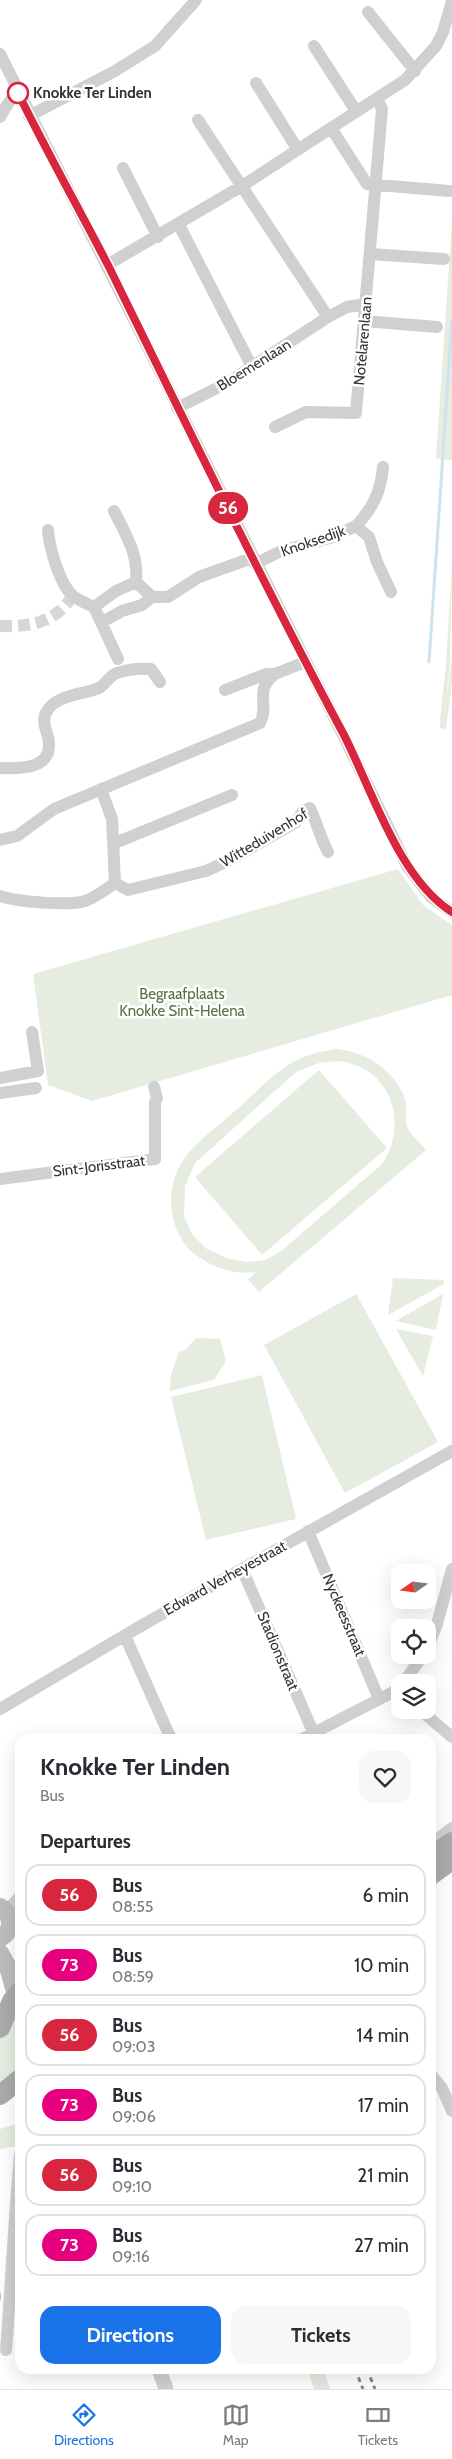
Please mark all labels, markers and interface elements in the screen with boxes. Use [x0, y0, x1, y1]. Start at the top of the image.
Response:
marker: Knokke Ter Linden [7, 82, 29, 104]
place label: Knokke Ter Linden [33, 84, 152, 102]
street label: Notelarenlaan [350, 296, 376, 386]
street label: Bloemenlaan [214, 335, 294, 395]
line badge: 56 [206, 492, 250, 524]
text: 56 [218, 497, 238, 519]
street label: Knoksedijk [278, 521, 348, 560]
street label: Witteduivenhof [217, 805, 311, 871]
park label: Begraafplaats Knokke Sint-Helena [119, 985, 246, 1020]
street label: Sint-Jorisstraat [52, 1151, 146, 1181]
street label: Edward Verheyestraat [161, 1537, 289, 1619]
north arrow [391, 1564, 436, 1609]
map controls [391, 1564, 436, 1719]
street label: Nyckeesstraat [319, 1571, 369, 1659]
street label: Stadionstraat [253, 1609, 303, 1693]
button: locate [391, 1619, 436, 1664]
button: layers [391, 1674, 436, 1719]
button: heart [359, 1751, 411, 1803]
text: Knokke Ter Linden [40, 1752, 230, 1781]
text: Bus [40, 1786, 64, 1805]
text: Departures [40, 1830, 131, 1853]
text: Bus [112, 1874, 142, 1897]
text: 56 [60, 1884, 79, 1906]
text: 6 min [363, 1884, 409, 1907]
text: 08:55 [112, 1897, 154, 1916]
text: Bus [112, 1944, 142, 1967]
text: 73 [60, 1954, 79, 1976]
text: 10 min [354, 1954, 409, 1977]
text: 08:59 [112, 1967, 154, 1986]
text: Bus [112, 2014, 142, 2037]
text: 56 [60, 2024, 79, 2046]
text: 14 min [356, 2024, 409, 2047]
text: 09:03 [112, 2037, 155, 2056]
text: Bus [112, 2084, 142, 2107]
text: 73 [60, 2094, 79, 2116]
text: 17 min [358, 2094, 409, 2117]
text: 09:06 [112, 2107, 156, 2126]
text: Bus [112, 2154, 142, 2177]
text: 56 [60, 2164, 79, 2186]
text: 21 min [357, 2164, 409, 2187]
text: 09:10 [112, 2177, 152, 2196]
text: Bus [112, 2224, 142, 2247]
text: 73 [60, 2234, 79, 2256]
text: 27 min [354, 2234, 409, 2257]
text: 09:16 [112, 2247, 150, 2266]
button: Directions [40, 2306, 221, 2364]
button: Tickets [231, 2306, 411, 2364]
tab: Directions [54, 2401, 114, 2449]
tab: Map [222, 2401, 250, 2449]
tab: Tickets [358, 2401, 398, 2449]

